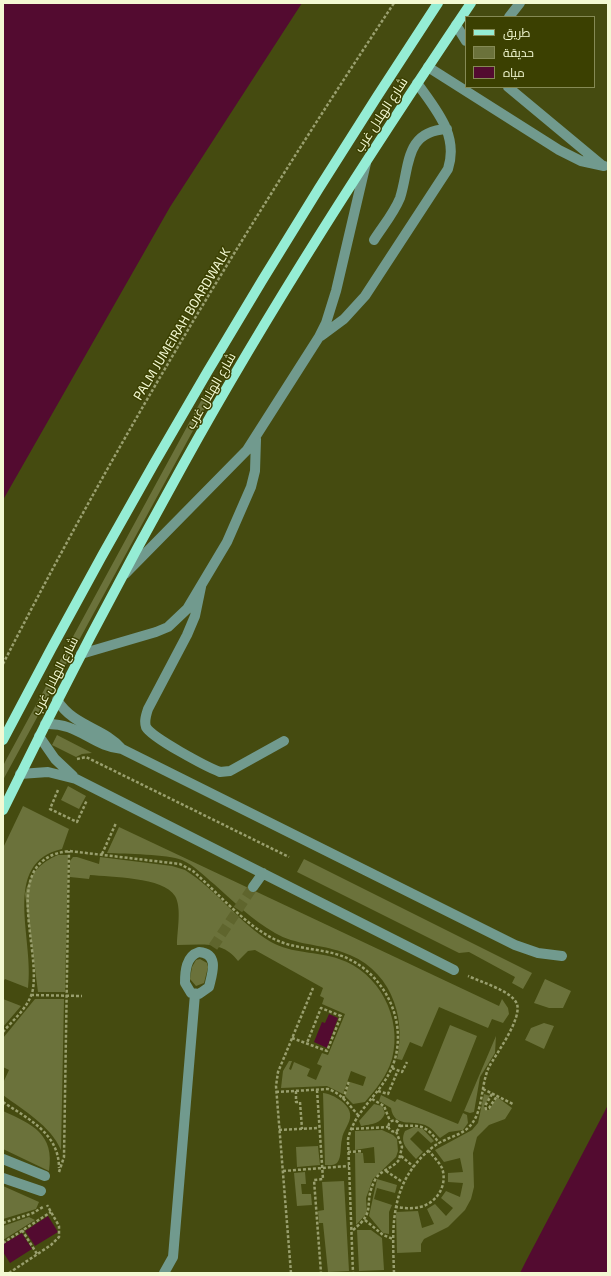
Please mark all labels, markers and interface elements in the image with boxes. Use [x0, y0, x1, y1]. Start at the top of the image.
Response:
legend [465, 16, 595, 88]
text: طريق [503, 25, 530, 39]
text: حديقة [503, 45, 534, 59]
text: مياه [503, 65, 525, 79]
street label: شارع الهلال غرب [351, 75, 411, 155]
street label: PALM JUMEIRAH BOARDWALK [130, 245, 234, 403]
street label: شارع الهلال غرب [183, 350, 239, 432]
street label: شارع الهلال غرب [29, 634, 81, 718]

